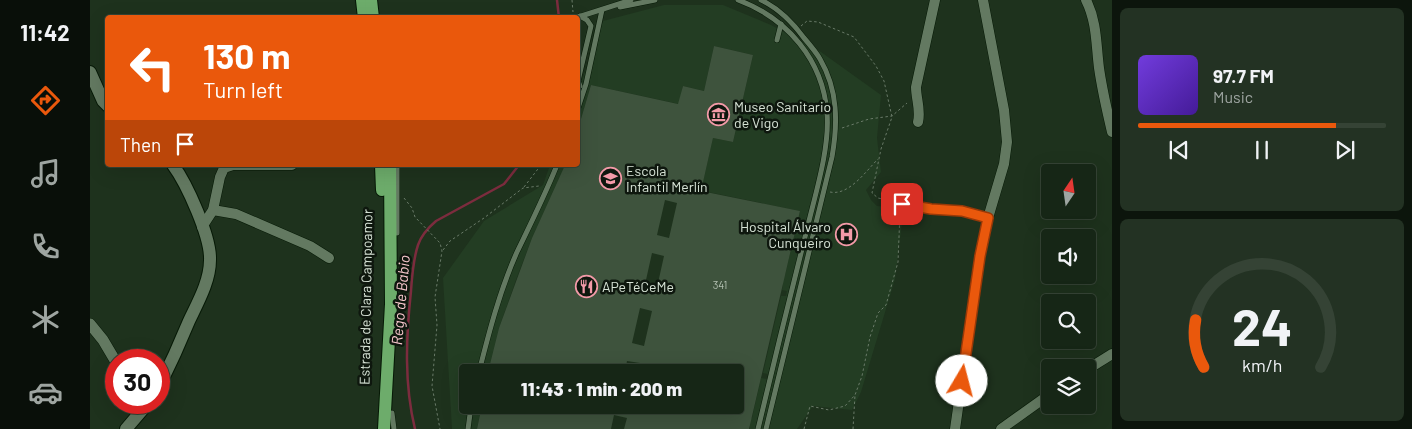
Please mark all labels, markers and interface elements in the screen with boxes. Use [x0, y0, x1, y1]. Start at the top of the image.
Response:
text: 11:42 [20, 19, 70, 45]
text: 130 m [203, 34, 290, 76]
icon: left [120, 35, 185, 100]
text: 97.7 FM [1213, 64, 1274, 87]
text: Turn left [203, 76, 283, 102]
icon: directions [28, 83, 63, 118]
text: Music [1213, 87, 1253, 106]
place label: Museo Sanitario de Vigo [734, 98, 831, 131]
museum icon: Museo Sanitario de Vigo [706, 103, 730, 127]
icon: arrive [171, 130, 199, 158]
text: Then [120, 133, 161, 156]
icon: previous [1165, 136, 1193, 164]
icon: pause [1248, 136, 1276, 164]
icon: next [1331, 136, 1359, 164]
icon: music [28, 156, 63, 191]
place label: Escola Infantil Merlín [626, 162, 708, 195]
north arrow [1041, 164, 1096, 219]
map controls [1041, 164, 1096, 414]
school or university icon: Escola Infantil Merlín [598, 167, 622, 191]
pin [881, 183, 923, 225]
icon: arrive [888, 190, 916, 218]
street label: Estrada de Clara Campoamor [355, 209, 376, 385]
place label: Hospital Álvaro Cunqueiro [740, 218, 831, 251]
hospital icon: Hospital Álvaro Cunqueiro [835, 223, 859, 247]
icon: phone [28, 229, 63, 264]
button: sound [1041, 229, 1096, 284]
water label: Rego de Babio [387, 254, 413, 346]
restaurant icon: APeTéCeMe [574, 275, 598, 299]
place label: APeTéCeMe [602, 278, 674, 295]
house number: 341 [713, 278, 727, 291]
button: search [1041, 294, 1096, 349]
text: 24 [1232, 294, 1292, 356]
icon: climate [28, 302, 63, 337]
speed limit sign: 30 [105, 349, 170, 414]
position arrow [935, 354, 987, 406]
text: km/h [1242, 354, 1282, 376]
button: layers [1041, 359, 1096, 414]
icon: car [28, 375, 63, 410]
text: 11:43 · 1 min · 200 m [521, 377, 682, 400]

